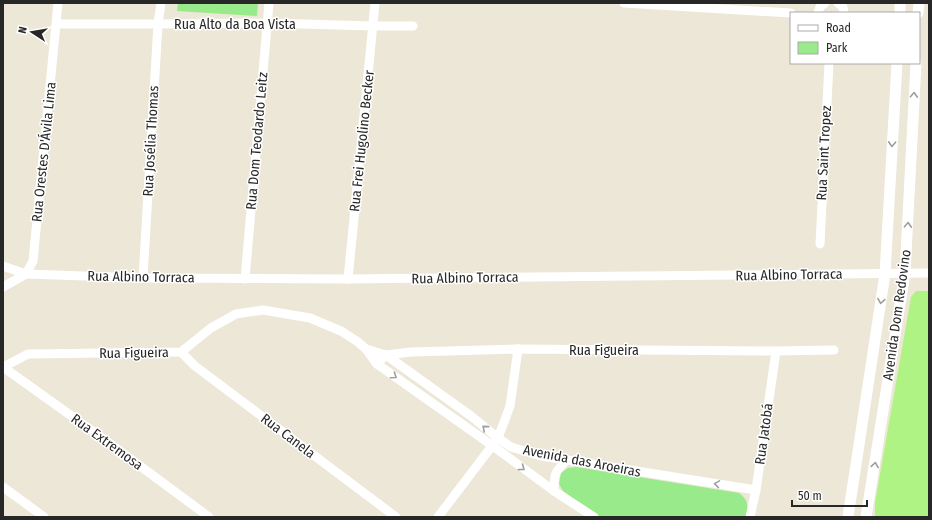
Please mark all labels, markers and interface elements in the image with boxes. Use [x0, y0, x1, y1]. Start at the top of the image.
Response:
north arrow [12, 12, 52, 52]
legend [790, 12, 920, 64]
street label: Rua Alto da Boa Vista [174, 16, 296, 33]
text: Road [826, 21, 851, 35]
text: N [16, 25, 30, 35]
text: Park [826, 41, 848, 55]
street label: Rua Frei Hugolino Becker [346, 69, 378, 213]
street label: Rua Dom Teodardo Leitz [243, 71, 272, 211]
street label: Rua Orestes D'Ávila Lima [27, 81, 60, 223]
street label: Rua Josélia Thomas [140, 85, 162, 197]
one-way arrow [910, 92, 918, 98]
street label: Rua Saint Tropez [813, 104, 835, 201]
one-way arrow [888, 141, 897, 147]
one-way arrow [903, 222, 912, 228]
street label: Avenida Dom Redovino [879, 248, 915, 382]
street label: Rua Albino Torraca [735, 266, 843, 284]
street label: Rua Albino Torraca [87, 268, 195, 286]
street label: Rua Albino Torraca [411, 269, 519, 287]
one-way arrow [877, 298, 886, 304]
street label: Rua Figueira [569, 342, 639, 359]
street label: Rua Figueira [99, 344, 169, 362]
one-way arrow [390, 371, 397, 379]
street label: Rua Jatobá [751, 402, 777, 466]
street label: Rua Extremosa [68, 410, 146, 474]
street label: Rua Canela [257, 410, 319, 462]
one-way arrow [483, 425, 490, 432]
street label: Avenida das Aroeiras [522, 441, 642, 481]
one-way arrow [870, 462, 879, 468]
one-way arrow [518, 463, 525, 470]
one-way arrow [714, 480, 720, 489]
scale bar [792, 482, 867, 508]
text: 50 m [798, 489, 822, 503]

